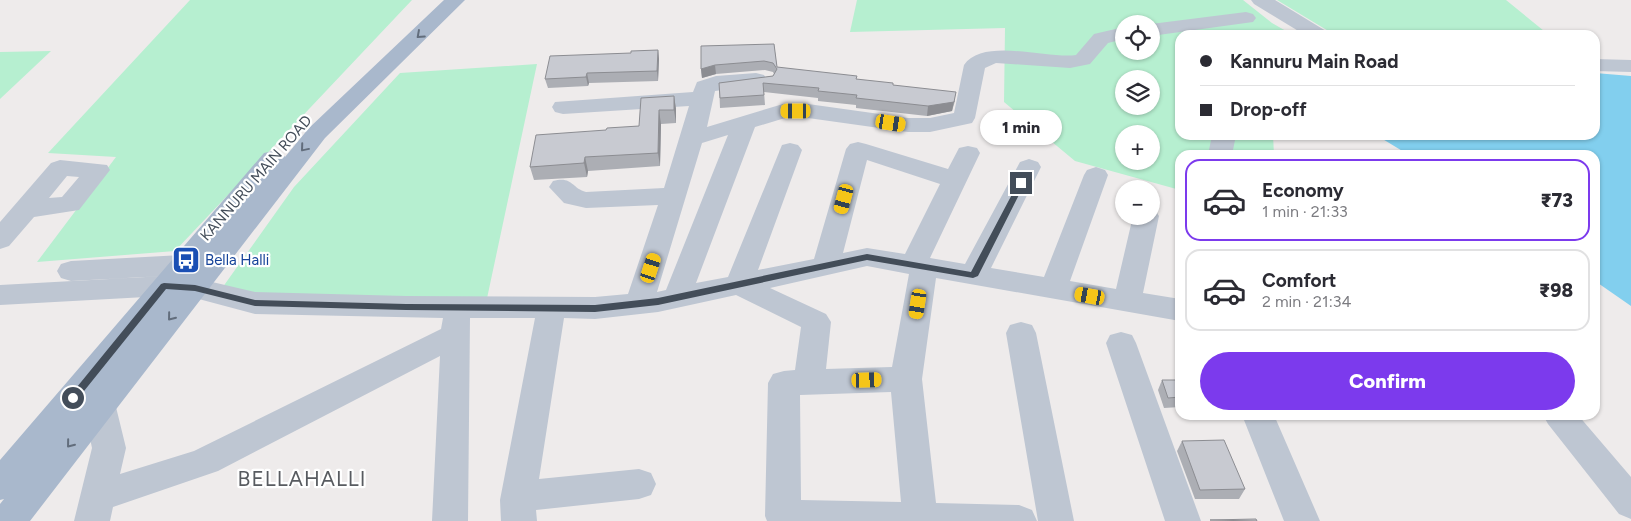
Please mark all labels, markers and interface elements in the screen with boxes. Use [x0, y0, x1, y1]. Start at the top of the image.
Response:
map controls [1115, 15, 1160, 225]
button: locate [1115, 15, 1160, 60]
one-way arrow [417, 29, 426, 38]
text: Kannuru Main Road [1230, 50, 1399, 73]
button: layers [1115, 70, 1160, 115]
text: Drop-off [1230, 98, 1307, 121]
car [781, 104, 811, 119]
callout: 1 min [980, 110, 1062, 146]
street label: KANNURU MAIN ROAD [197, 112, 315, 244]
car [875, 113, 906, 133]
text: 1 min [1002, 118, 1040, 137]
button: + [1115, 125, 1160, 170]
one-way arrow [302, 142, 310, 151]
route end [1010, 172, 1032, 194]
icon: car [1202, 178, 1247, 223]
text: Economy [1262, 179, 1344, 202]
button: − [1115, 180, 1160, 225]
car [832, 183, 855, 215]
text: ₹73 [1540, 189, 1573, 212]
text: 1 min · 21:33 [1262, 202, 1348, 221]
bus stop icon: Bella Halli [171, 245, 201, 275]
place label: Bella Halli [205, 251, 269, 269]
car [639, 251, 662, 285]
icon: car [1202, 268, 1247, 313]
text: Comfort [1262, 269, 1337, 292]
text: ₹98 [1539, 279, 1573, 302]
car [1073, 286, 1106, 306]
car [908, 288, 927, 320]
text: 2 min · 21:34 [1262, 292, 1351, 311]
one-way arrow [169, 311, 177, 320]
button: Confirm [1200, 352, 1575, 410]
car [851, 372, 882, 388]
route start [62, 387, 84, 409]
one-way arrow [68, 438, 76, 447]
district label: BELLAHALLI [238, 466, 366, 491]

